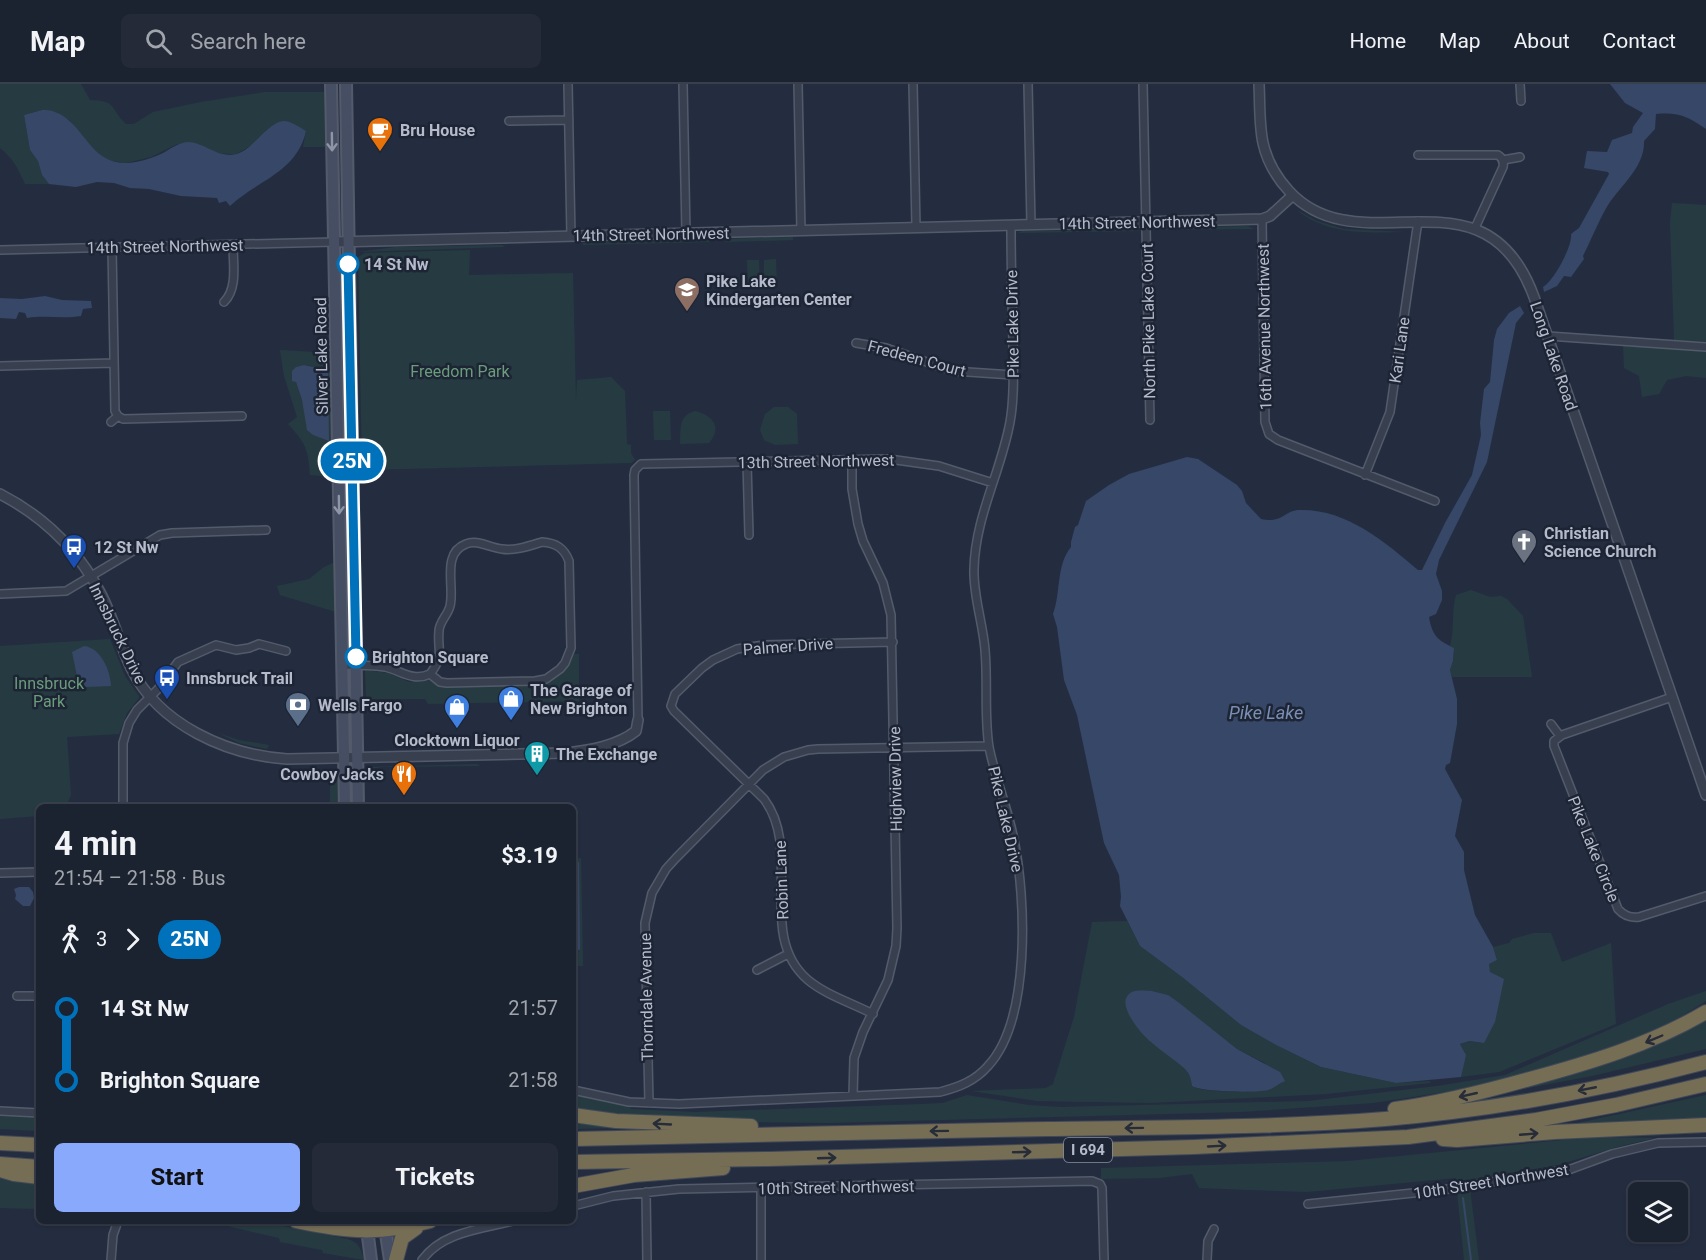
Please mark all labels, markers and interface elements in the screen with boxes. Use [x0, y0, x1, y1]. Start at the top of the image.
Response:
search box [121, 14, 541, 68]
text: Map [30, 25, 85, 58]
icon: search [142, 25, 175, 58]
text: Search here [190, 29, 306, 54]
text: Home [1350, 29, 1406, 53]
text: Map [1439, 29, 1481, 53]
text: About [1514, 29, 1570, 53]
text: Contact [1603, 29, 1676, 53]
cafe icon: Bru House [365, 115, 395, 153]
place label: Bru House [400, 121, 476, 140]
one-way arrow [326, 132, 338, 152]
street label: 14th Street Northwest [1059, 212, 1215, 233]
street label: 14th Street Northwest [573, 224, 729, 245]
street label: 14th Street Northwest [87, 236, 243, 257]
street label: North Pike Lake Court [1138, 243, 1159, 399]
street label: 16th Avenue Northwest [1254, 243, 1275, 410]
marker: 14 St Nw [337, 253, 359, 275]
place label: 14 St Nw [364, 255, 429, 274]
street label: Pike Lake Drive [1002, 270, 1023, 378]
place label: Pike Lake Kindergarten Center [706, 272, 852, 309]
school or university icon: Pike Lake Kindergarten Center [672, 275, 702, 313]
street label: Silver Lake Road [311, 297, 332, 415]
street label: Long Lake Road [1526, 299, 1581, 413]
street label: Kari Lane [1385, 316, 1414, 384]
street label: Fredeen Court [866, 336, 968, 381]
park label: Freedom Park [410, 362, 511, 381]
line badge: 25N [318, 442, 386, 481]
text: 25N [333, 449, 371, 473]
street label: 13th Street Northwest [738, 451, 894, 472]
one-way arrow [333, 495, 345, 515]
place label: Christian Science Church [1544, 524, 1656, 561]
church icon: Christian Science Church [1509, 527, 1539, 565]
bus stop icon: 12 St Nw [59, 532, 89, 570]
place label: 12 St Nw [94, 538, 159, 557]
street label: Innsbruck Drive [85, 580, 150, 687]
street label: Palmer Drive [742, 634, 834, 659]
marker: Brighton Square [345, 646, 367, 668]
place label: Brighton Square [372, 648, 489, 667]
bus stop icon: Innsbruck Trail [152, 663, 182, 701]
place label: Innsbruck Trail [186, 669, 293, 688]
park label: Innsbruck Park [14, 674, 85, 711]
place label: The Garage of New Brighton [530, 681, 632, 718]
shop icon: The Garage of New Brighton [496, 684, 526, 722]
bank icon: Wells Fargo [283, 690, 313, 728]
shop icon: Clocktown Liquor [442, 692, 472, 730]
place label: Wells Fargo [318, 696, 402, 715]
water label: Pike Lake [1229, 702, 1303, 723]
street label: Highview Drive [885, 726, 906, 832]
place label: Clocktown Liquor [394, 731, 520, 750]
building icon: The Exchange [522, 739, 552, 777]
place label: The Exchange [556, 745, 657, 764]
restaurant icon: Cowboy Jacks [389, 759, 419, 797]
street label: Pike Lake Drive [984, 764, 1027, 874]
place label: Cowboy Jacks [280, 765, 384, 784]
street label: Pike Lake Circle [1564, 793, 1623, 905]
text: 4 min [54, 824, 137, 863]
street label: Robin Lane [771, 840, 792, 920]
text: $3.19 [501, 843, 558, 868]
text: 21:54 – 21:58 · Bus [54, 866, 226, 890]
icon: walk [54, 923, 87, 956]
icon: forward [116, 923, 149, 956]
text: 3 [96, 927, 107, 951]
text: 25N [170, 927, 209, 951]
street label: Thorndale Avenue [636, 933, 657, 1061]
text: 14 St Nw [100, 996, 189, 1021]
text: 21:57 [508, 996, 558, 1020]
one-way arrow [1646, 1034, 1664, 1045]
text: Brighton Square [100, 1068, 260, 1093]
text: 21:58 [508, 1068, 558, 1092]
one-way arrow [1578, 1084, 1598, 1095]
one-way arrow [1459, 1090, 1478, 1101]
one-way arrow [652, 1118, 672, 1129]
one-way arrow [1125, 1122, 1145, 1134]
one-way arrow [930, 1126, 950, 1137]
one-way arrow [1518, 1128, 1538, 1139]
road number: I 694 [1064, 1138, 1112, 1162]
one-way arrow [1207, 1140, 1227, 1151]
button: Start [54, 1143, 300, 1212]
button: Tickets [312, 1143, 558, 1212]
one-way arrow [1012, 1146, 1032, 1158]
one-way arrow [817, 1152, 837, 1163]
street label: 10th Street Northwest [1412, 1160, 1570, 1203]
street label: 10th Street Northwest [758, 1177, 914, 1198]
map controls [1628, 1182, 1688, 1242]
button: layers [1628, 1182, 1688, 1242]

